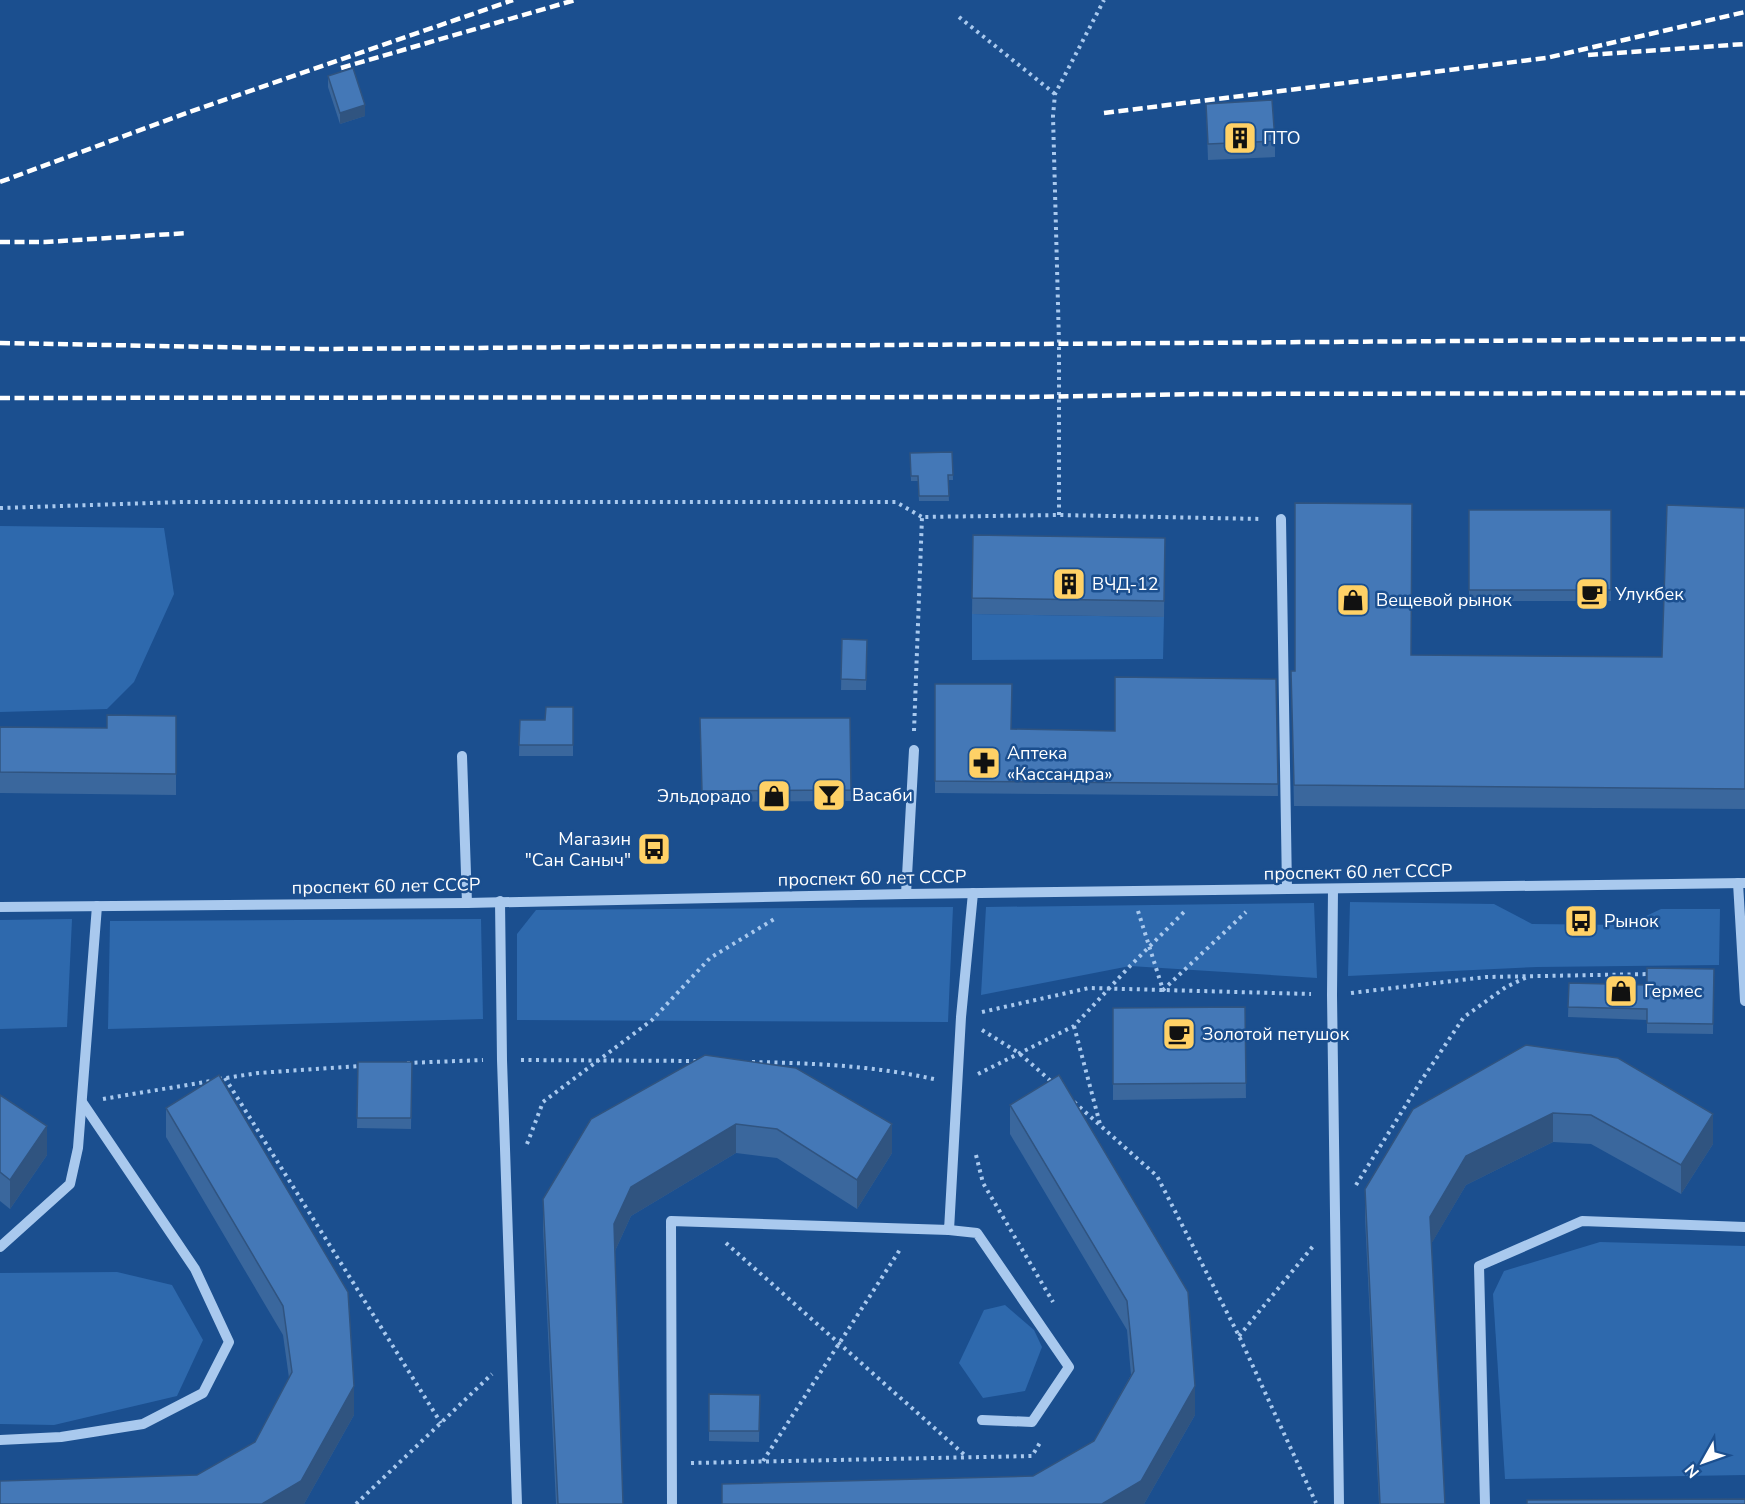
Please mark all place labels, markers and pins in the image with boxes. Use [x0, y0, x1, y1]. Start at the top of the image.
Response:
building icon: ПТО [1222, 120, 1258, 156]
place label: ПТО [1263, 126, 1301, 150]
building icon: ВЧД-12 [1051, 566, 1087, 602]
place label: ВЧД-12 [1092, 572, 1159, 596]
cafe icon: Улукбек [1574, 576, 1610, 612]
shop icon: Вещевой рынок [1335, 582, 1371, 618]
place label: Улукбек [1614, 582, 1684, 606]
place label: Вещевой рынок [1376, 588, 1512, 612]
place label: Аптека «Кассандра» [1007, 741, 1112, 786]
pharmacy icon: Аптека «Кассандра» [966, 745, 1002, 781]
bar icon: Васаби [811, 777, 847, 813]
shop icon: Эльдорадо [756, 778, 792, 814]
place label: Васаби [852, 783, 913, 807]
place label: Эльдорадо [657, 784, 751, 808]
place label: Магазин "Сан Саныч" [525, 827, 631, 872]
bus stop icon: Магазин "Сан Саныч" [636, 831, 672, 867]
bus stop icon: Рынок [1563, 903, 1599, 939]
place label: Рынок [1604, 909, 1659, 933]
shop icon: Гермес [1603, 973, 1639, 1009]
place label: Гермес [1644, 979, 1703, 1003]
cafe icon: Золотой петушок [1161, 1016, 1197, 1052]
place label: Золотой петушок [1202, 1022, 1350, 1046]

